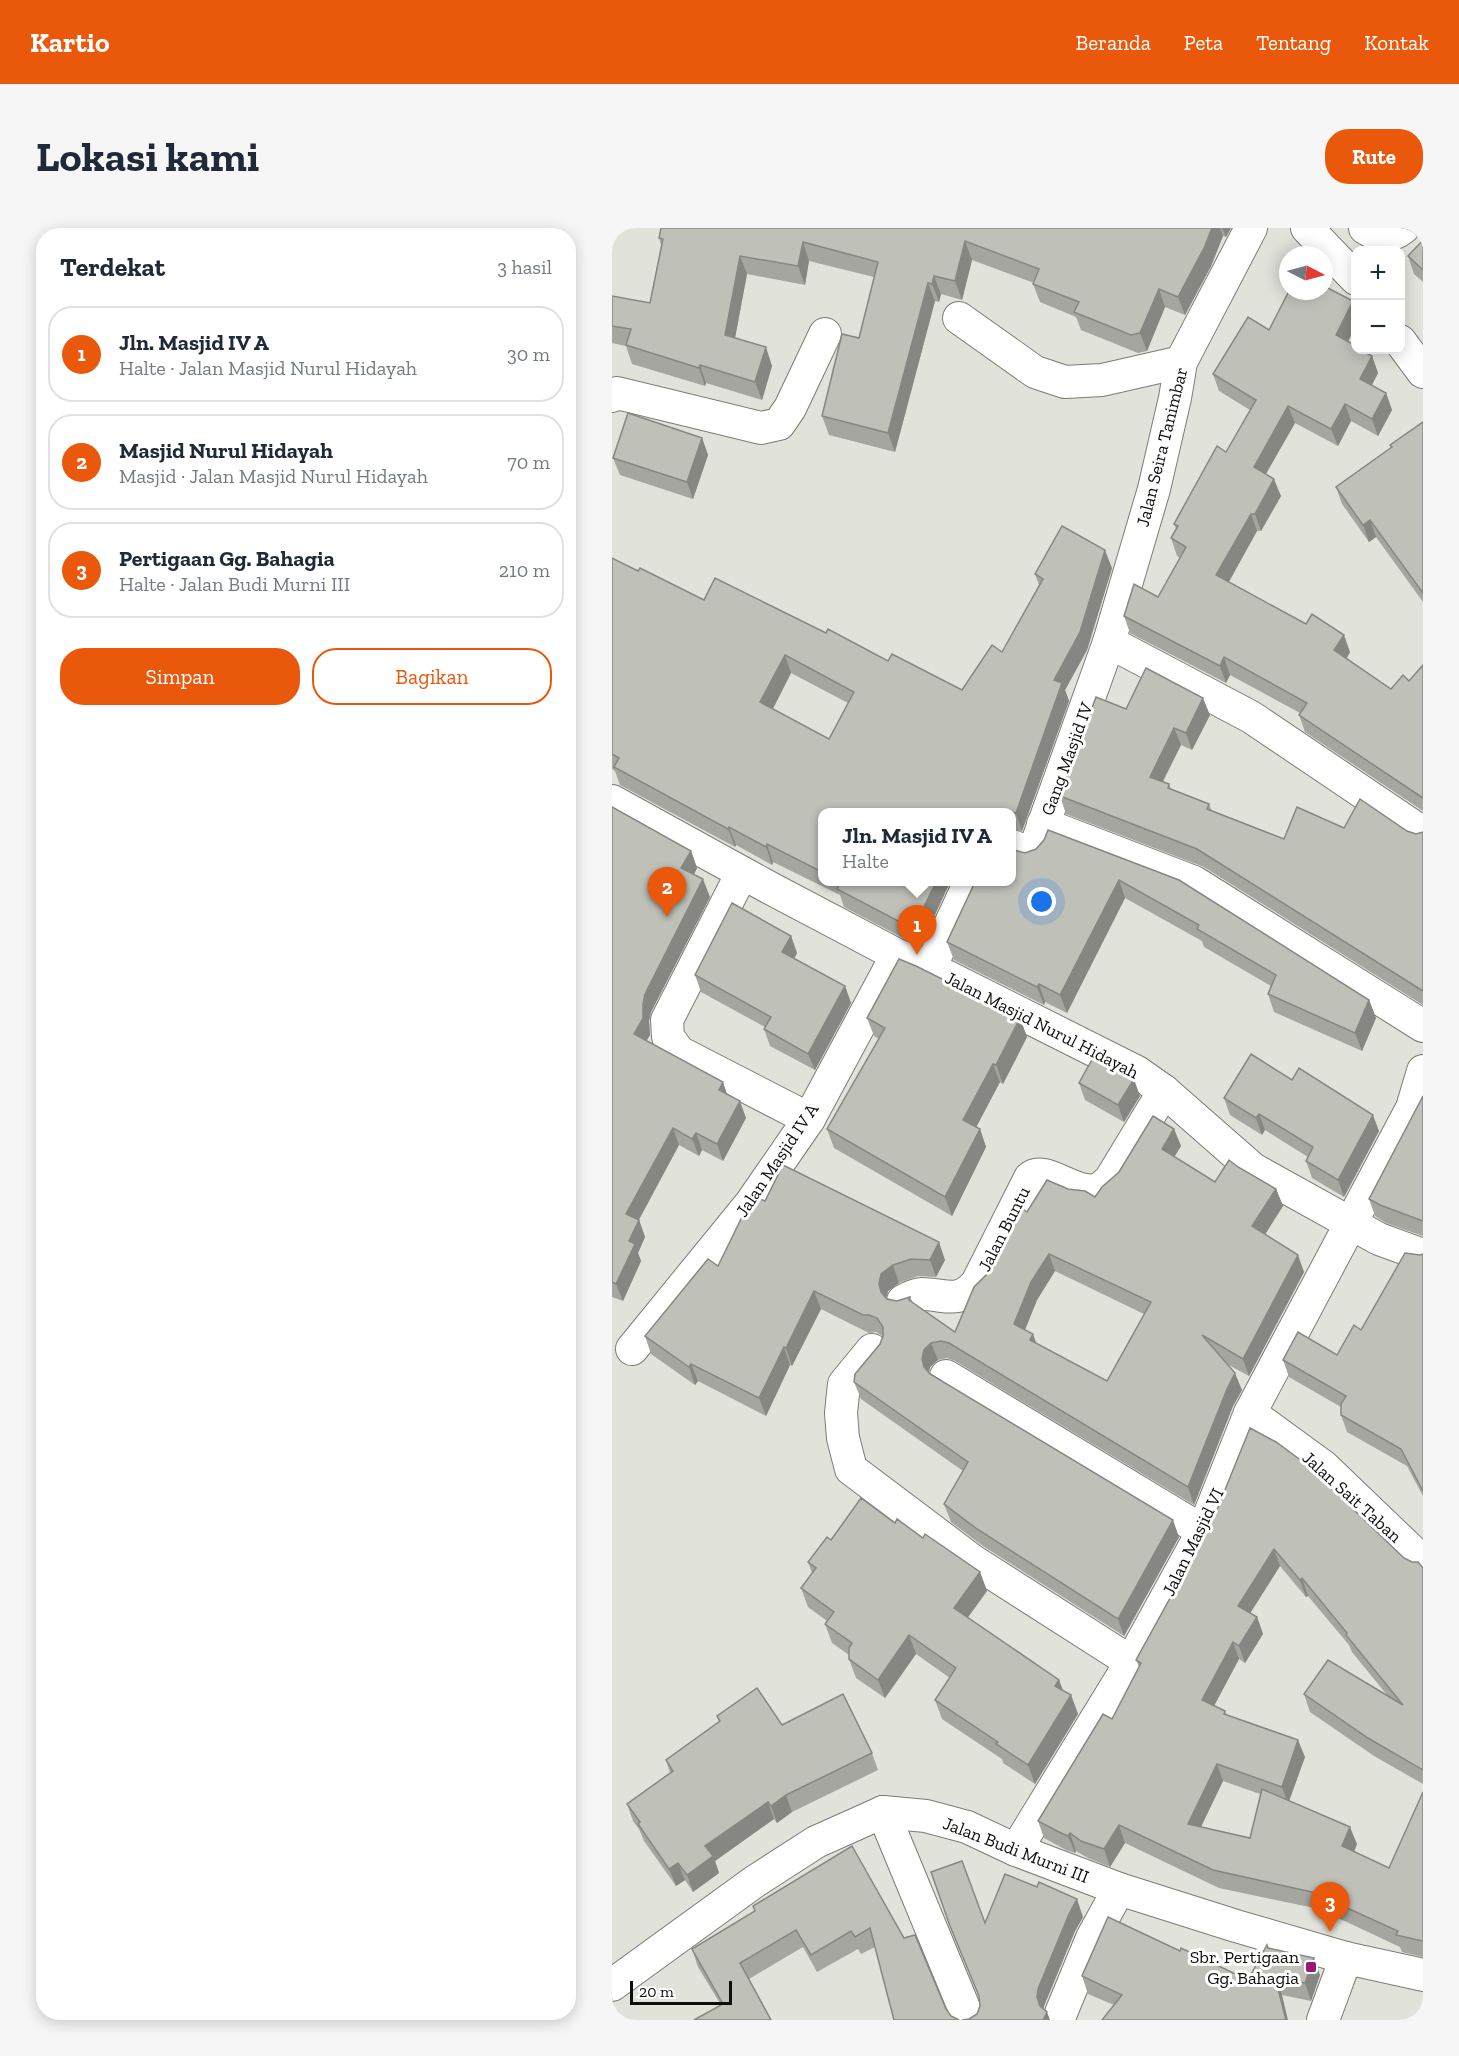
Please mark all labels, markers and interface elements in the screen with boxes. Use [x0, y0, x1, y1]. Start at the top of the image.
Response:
text: Kartio [30, 26, 110, 59]
text: Beranda [1076, 30, 1151, 55]
text: Peta [1184, 30, 1223, 55]
text: Tentang [1256, 30, 1331, 55]
text: Kontak [1364, 30, 1429, 55]
button: Rute [1325, 129, 1423, 184]
text: Lokasi kami [36, 131, 259, 182]
north arrow [1279, 246, 1333, 300]
map controls [1351, 246, 1405, 354]
button: + [1351, 246, 1405, 300]
text: Terdekat [60, 251, 165, 283]
text: 3 hasil [497, 255, 552, 279]
button: − [1351, 300, 1405, 354]
text: Jln. Masjid IV A [119, 329, 269, 356]
text: 1 [77, 342, 86, 366]
text: 30 m [507, 342, 550, 366]
text: Halte · Jalan Masjid Nurul Hidayah [119, 356, 417, 380]
street label: Jalan Seira Tanimbar [1132, 365, 1192, 529]
text: Masjid Nurul Hidayah [119, 437, 333, 464]
text: 2 [76, 450, 87, 474]
text: 70 m [507, 450, 550, 474]
text: Masjid · Jalan Masjid Nurul Hidayah [119, 464, 428, 488]
text: Pertigaan Gg. Bahagia [119, 545, 335, 572]
text: 3 [76, 558, 87, 582]
text: 210 m [499, 558, 550, 582]
text: Halte · Jalan Budi Murni III [119, 572, 350, 596]
button: Simpan [60, 648, 300, 705]
button: Bagikan [312, 648, 552, 705]
street label: Gang Masjid IV [1036, 699, 1098, 819]
popup [818, 808, 1016, 886]
text: Jln. Masjid IV A [842, 822, 992, 849]
text: Halte [842, 849, 889, 873]
pin: 2 [648, 868, 686, 917]
your location [1027, 887, 1056, 916]
pin: 1 [898, 906, 936, 955]
street label: Jalan Masjid Nurul Hidayah [941, 967, 1143, 1083]
street label: Jalan Masjid IV A [731, 1099, 823, 1221]
street label: Jalan Buntu [973, 1183, 1035, 1275]
street label: Jalan Sait Taban [1298, 1447, 1407, 1548]
street label: Jalan Masjid VI [1157, 1484, 1229, 1599]
street label: Jalan Budi Murni III [940, 1812, 1092, 1888]
pin: 3 [1310, 1882, 1350, 1932]
place label: Sbr. Pertigaan Gg. Bahagia [1190, 1946, 1300, 1989]
marker: Sbr. Pertigaan Gg. Bahagia [1304, 1960, 1318, 1974]
scale bar [630, 1978, 732, 2006]
text: 20 m [639, 1982, 674, 2001]

